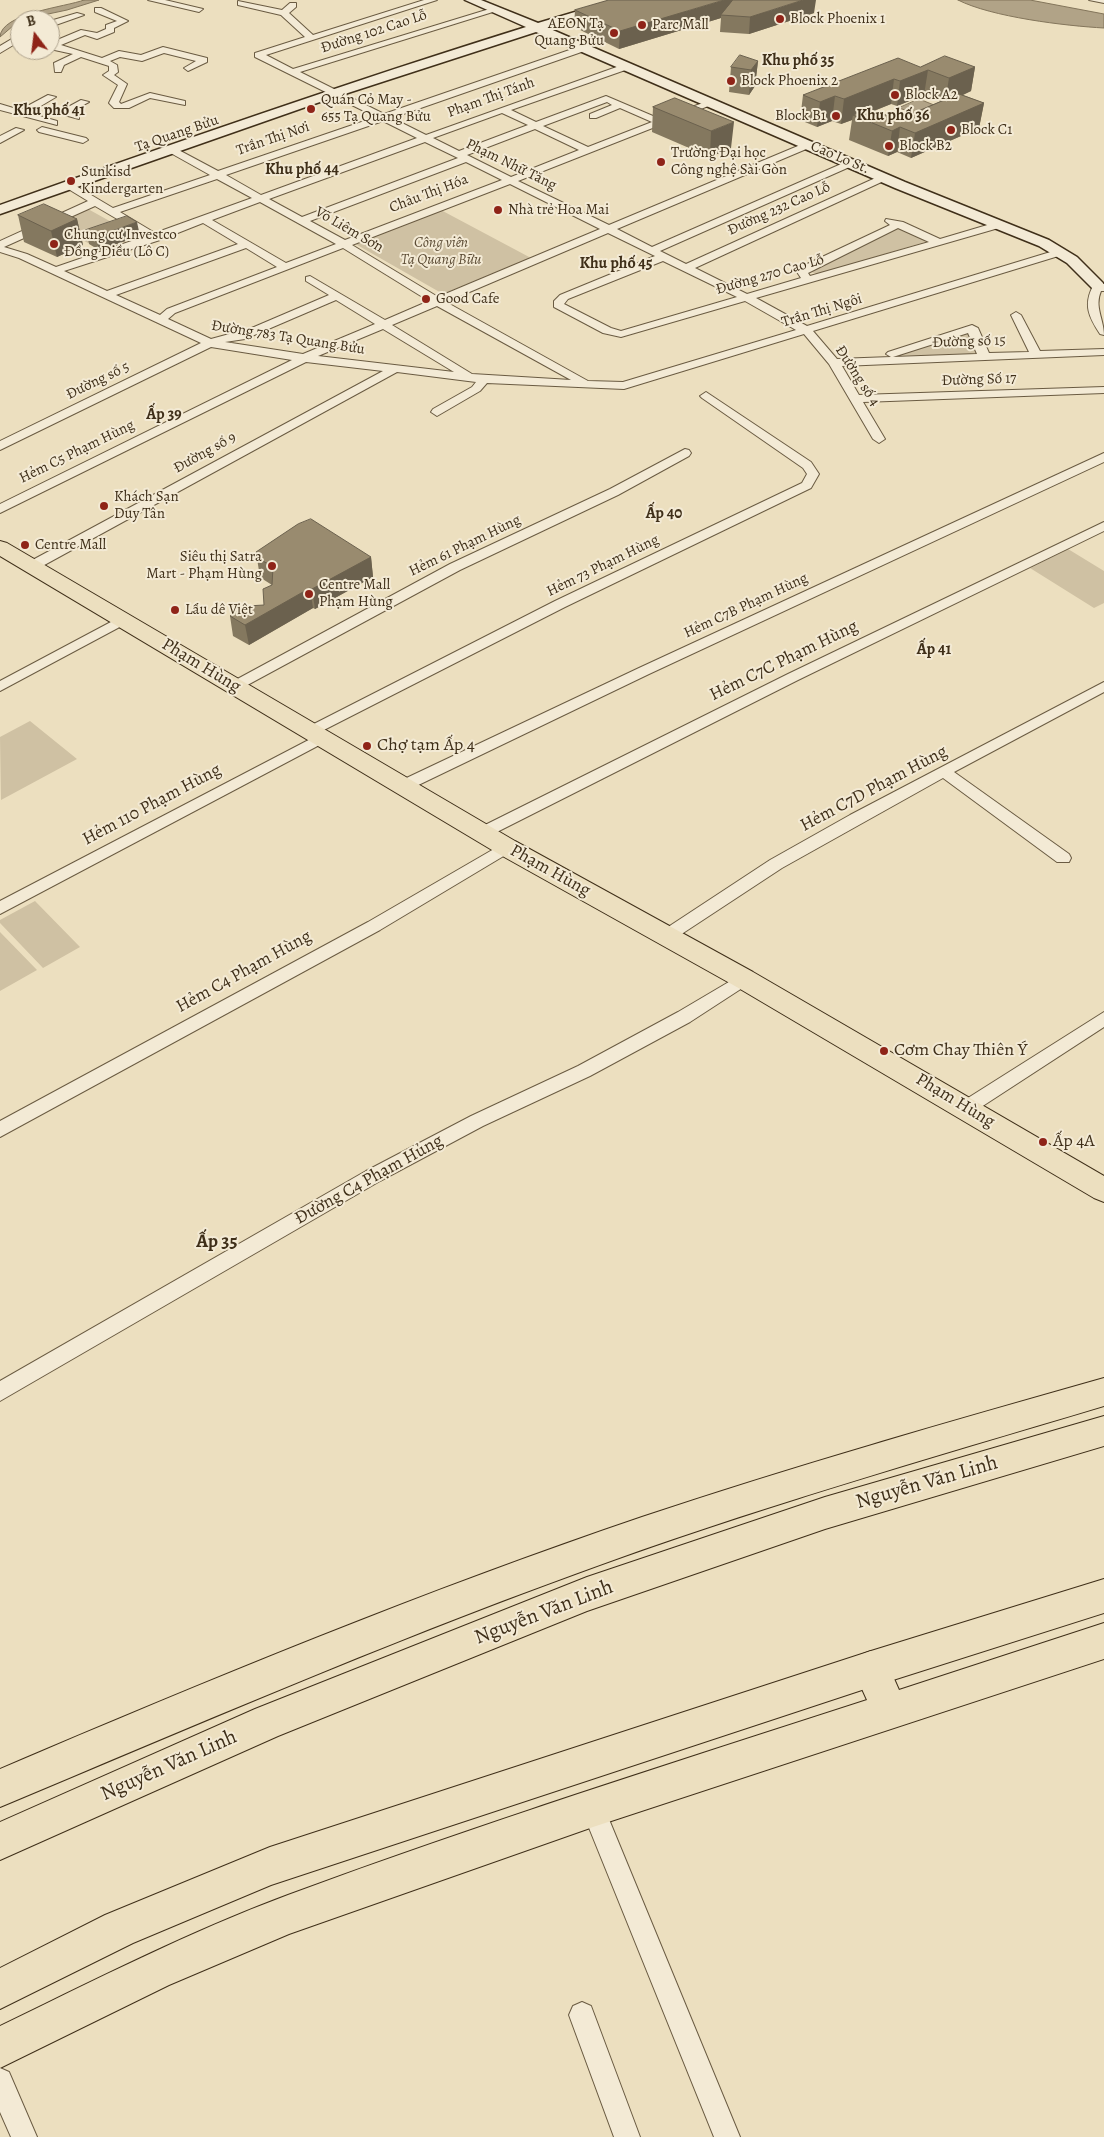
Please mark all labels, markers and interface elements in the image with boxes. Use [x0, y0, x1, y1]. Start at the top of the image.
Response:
street label: Đường 102 Cao Lỗ [319, 6, 429, 58]
north arrow [10, 10, 60, 60]
place label: Block Phoenix 1 [790, 10, 885, 28]
text: B [25, 11, 38, 31]
marker: Block Phoenix 1 [774, 13, 786, 25]
place label: AEON Tạ Quang Bửu [534, 15, 604, 50]
place label: Parc Mall [652, 16, 709, 34]
marker: Parc Mall [636, 19, 648, 31]
marker: AEON Tạ Quang Bửu [608, 27, 620, 39]
district label: Khu phố 35 [762, 51, 834, 71]
place label: Block Phoenix 2 [741, 72, 838, 90]
street label: Phạm Thị Tánh [445, 74, 537, 122]
marker: Block Phoenix 2 [725, 75, 737, 87]
place label: Block A2 [905, 86, 958, 104]
marker: Block A2 [889, 89, 901, 101]
place label: Quán Cỏ May - 655 Tạ Quang Bửu [321, 91, 431, 126]
district label: Khu phố 41 [13, 101, 85, 121]
marker: Quán Cỏ May - 655 Tạ Quang Bửu [305, 103, 317, 115]
district label: Khu phố 36 [856, 106, 930, 126]
place label: Block B1 [775, 107, 826, 125]
marker: Block B1 [830, 110, 842, 122]
street label: Tạ Quang Bửu [133, 111, 221, 157]
street label: Trần Thị Nơi [234, 118, 312, 160]
place label: Block C1 [961, 121, 1012, 139]
marker: Block C1 [945, 124, 957, 136]
street label: Phạm Nhữ Tăng [463, 135, 559, 195]
place label: Block B2 [899, 137, 952, 155]
street label: Cao Lo St. [808, 138, 872, 178]
marker: Block B2 [883, 140, 895, 152]
place label: Trường Đại học Công nghệ Sài Gòn [671, 144, 787, 179]
marker: Trường Đại học Công nghệ Sài Gòn [655, 156, 667, 168]
district label: Khu phố 44 [265, 160, 339, 180]
place label: Sunkisd Kindergarten [81, 163, 163, 198]
street label: Châu Thị Hóa [387, 171, 471, 217]
marker: Sunkisd Kindergarten [65, 175, 77, 187]
street label: Đường 232 Cao Lỗ [725, 178, 833, 240]
place label: Nhà trẻ Hoa Mai [508, 201, 609, 219]
street label: Võ Liêm Sơn [312, 203, 386, 257]
marker: Nhà trẻ Hoa Mai [492, 204, 504, 216]
place label: Chung cư Investco Đồng Diều (Lô C) [64, 226, 177, 261]
park label: Công viên Tạ Quang Bữu [401, 234, 481, 269]
marker: Chung cư Investco Đồng Diều (Lô C) [48, 238, 60, 250]
street label: Đường 270 Cao Lỗ [714, 251, 826, 299]
district label: Khu phố 45 [579, 254, 653, 274]
place label: Good Cafe [436, 290, 499, 308]
street label: Trần Thị Ngôi [780, 290, 864, 332]
marker: Good Cafe [420, 293, 432, 305]
street label: Đường 783 Tạ Quang Bửu [210, 317, 366, 359]
street label: Đường số 15 [932, 332, 1006, 352]
street label: Đường số 4 [831, 342, 883, 410]
street label: Đường số 5 [63, 358, 133, 404]
street label: Đường Số 17 [941, 370, 1017, 390]
district label: Ấp 39 [146, 405, 182, 425]
street label: Hẻm C5 Phạm Hùng [16, 416, 138, 488]
street label: Đường số 9 [171, 428, 239, 478]
place label: Khách Sạn Duy Tân [114, 488, 179, 523]
marker: Khách Sạn Duy Tân [98, 500, 110, 512]
district label: Ấp 40 [646, 504, 682, 524]
street label: Hẻm 61 Phạm Hùng [406, 511, 524, 581]
street label: Hẻm 73 Phạm Hùng [544, 531, 662, 601]
place label: Centre Mall [35, 536, 106, 554]
marker: Centre Mall [19, 539, 31, 551]
place label: Siêu thị Satra Mart - Phạm Hùng [146, 548, 262, 583]
marker: Siêu thị Satra Mart - Phạm Hùng [266, 560, 278, 572]
street label: Hẻm C7B Phạm Hùng [681, 569, 811, 643]
place label: Centre Mall Phạm Hùng [319, 576, 393, 611]
marker: Centre Mall Phạm Hùng [303, 588, 315, 600]
place label: Lẩu dê Việt [185, 601, 253, 619]
marker: Lẩu dê Việt [169, 604, 181, 616]
street label: Hẻm C7C Phạm Hùng [706, 616, 862, 706]
street label: Phạm Hùng [157, 634, 245, 698]
district label: Ấp 41 [917, 640, 951, 660]
place label: Chợ tạm Ấp 4 [377, 735, 475, 757]
marker: Chợ tạm Ấp 4 [361, 740, 373, 752]
street label: Hẻm C7D Phạm Hùng [797, 741, 951, 837]
street label: Hẻm 110 Phạm Hùng [79, 759, 225, 851]
street label: Phạm Hùng [506, 840, 594, 902]
street label: Hẻm C4 Phạm Hùng [173, 926, 315, 1018]
place label: Cơm Chay Thiên Ý [894, 1040, 1027, 1062]
marker: Cơm Chay Thiên Ý [878, 1045, 890, 1057]
street label: Phạm Hùng [911, 1069, 999, 1133]
street label: Đường C4 Phạm Hủng [291, 1130, 447, 1230]
place label: Ấp 4A [1053, 1131, 1095, 1153]
marker: Ấp 4A [1037, 1136, 1049, 1148]
district label: Ấp 35 [196, 1231, 238, 1253]
street label: Nguyễn Văn Linh [853, 1451, 1001, 1515]
street label: Nguyễn Văn Linh [471, 1575, 617, 1651]
street label: Nguyễn Văn Linh [97, 1725, 241, 1807]

